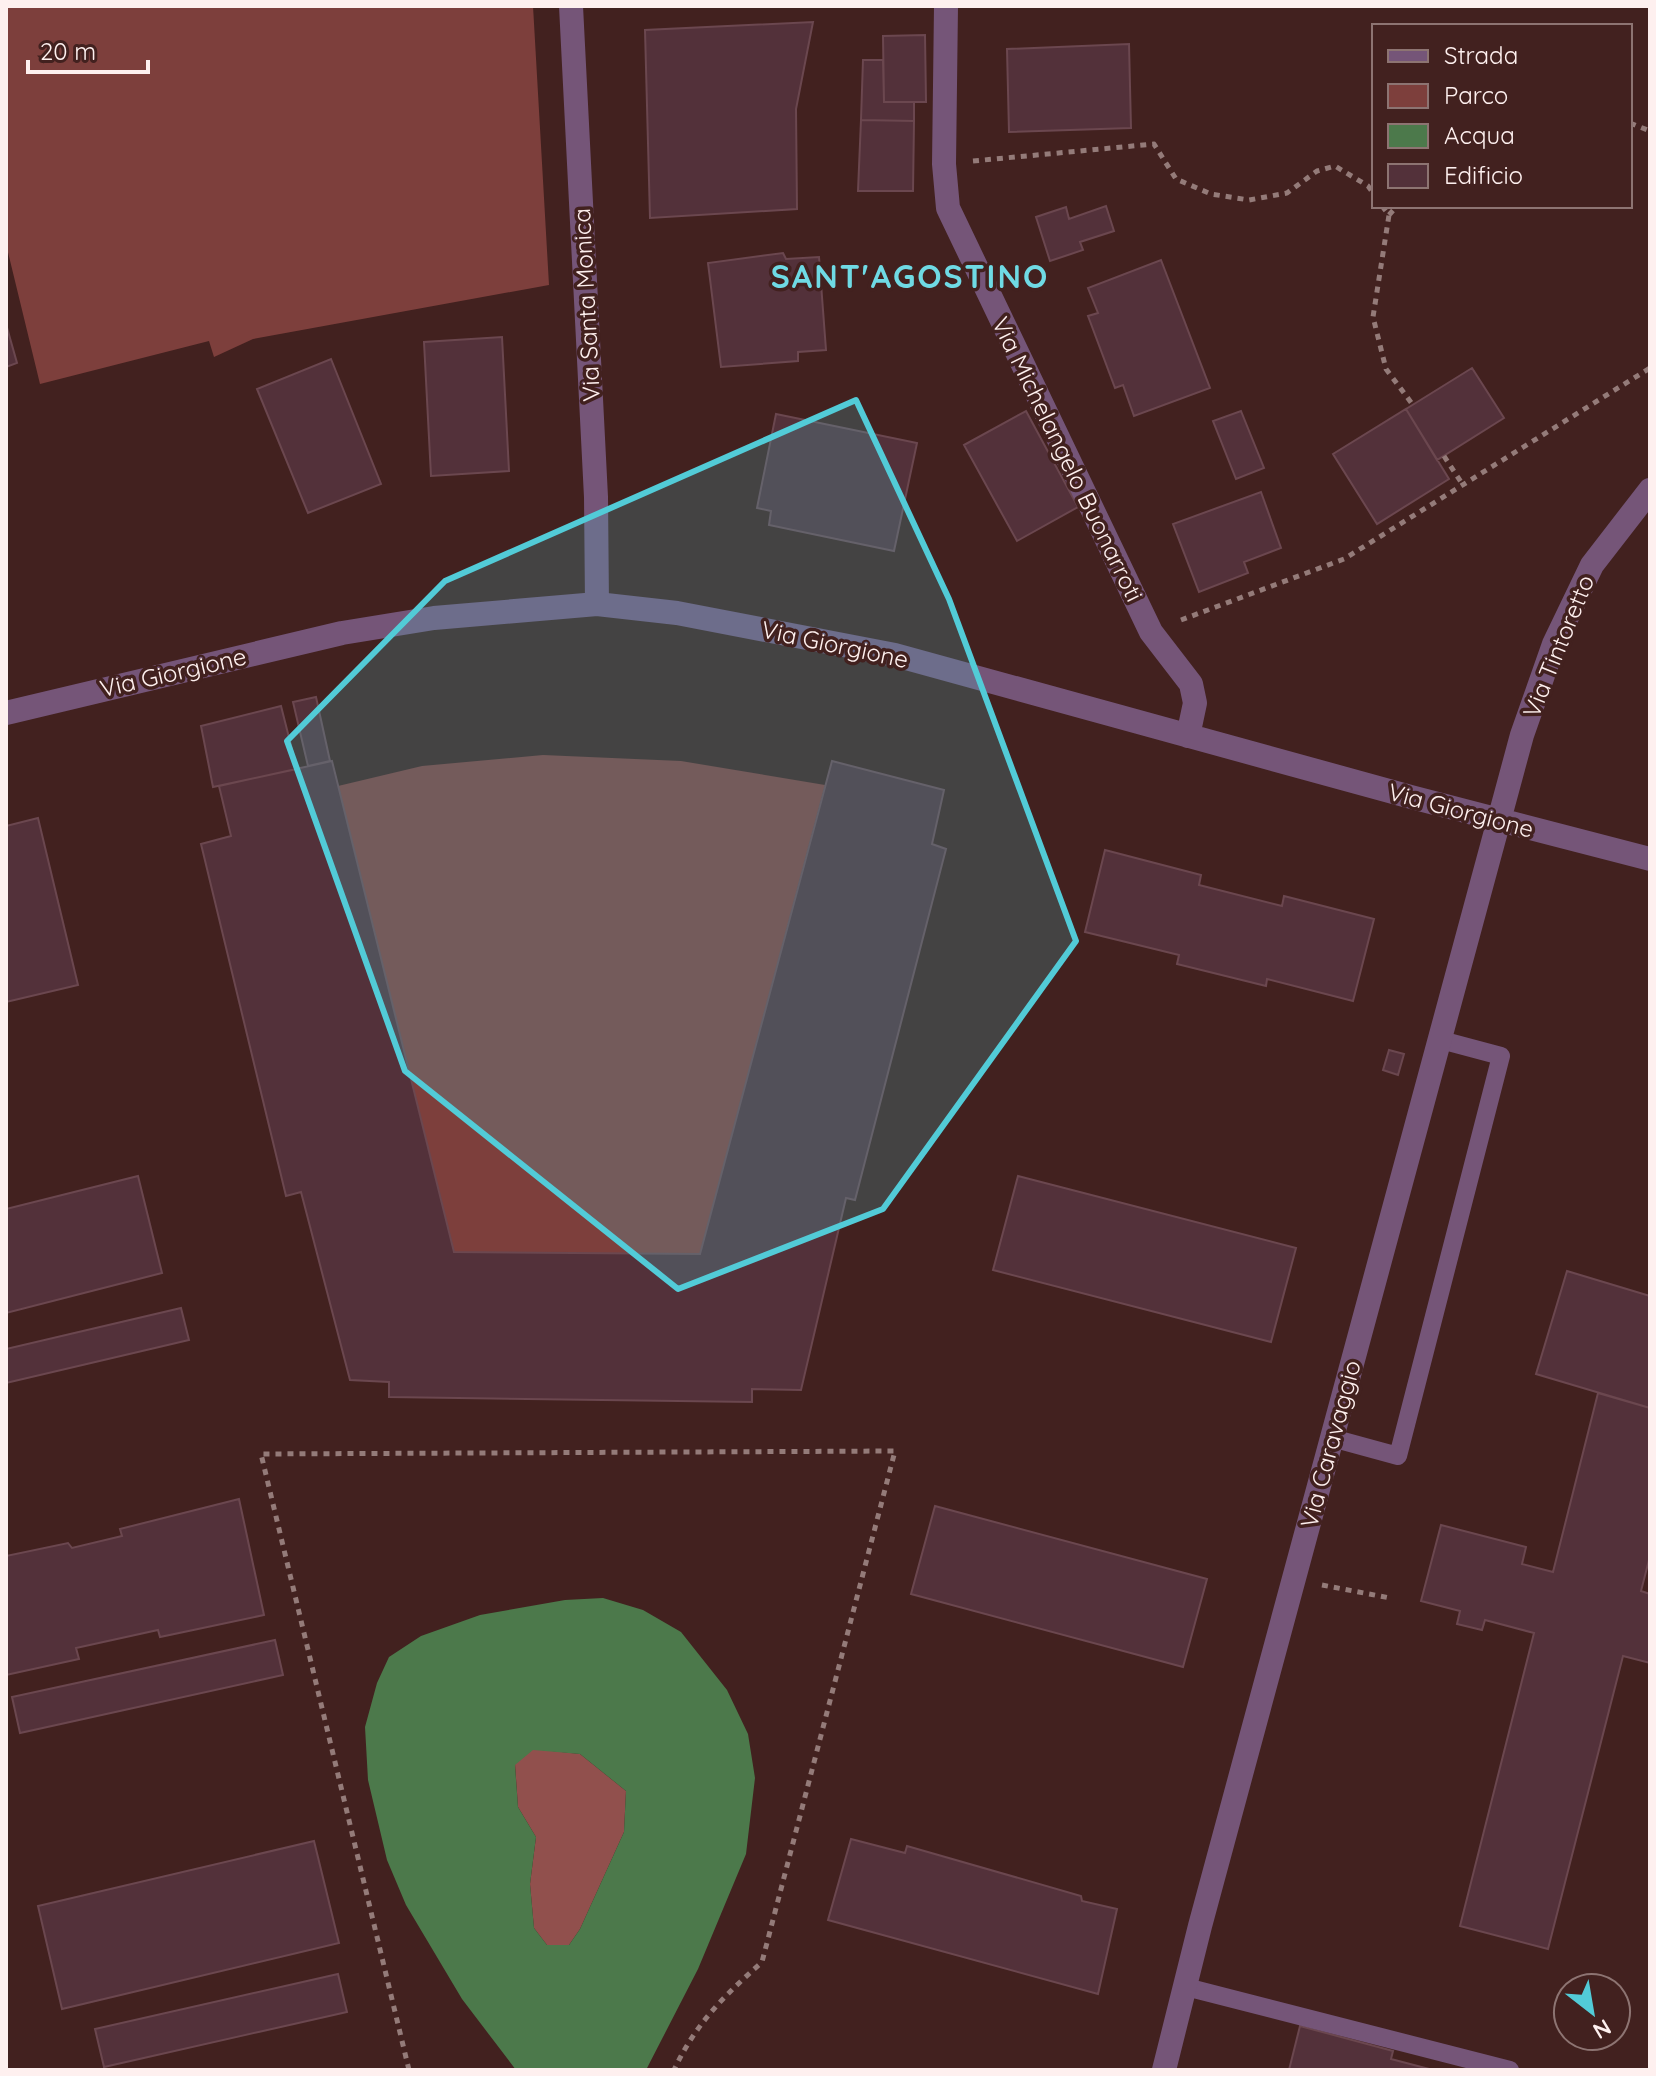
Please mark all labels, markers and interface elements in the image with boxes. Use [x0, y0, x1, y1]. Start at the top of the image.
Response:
scale bar [28, 24, 148, 74]
legend [1372, 24, 1632, 208]
text: 20 m [40, 36, 96, 66]
text: Strada [1444, 40, 1518, 70]
text: Parco [1444, 80, 1508, 110]
text: Acqua [1444, 120, 1515, 150]
text: Edificio [1444, 160, 1523, 190]
street label: Via Santa Monica [566, 208, 606, 402]
district label: SANT'AGOSTINO [771, 256, 1049, 296]
street label: Via Michelangelo Buonarroti [986, 312, 1150, 606]
street label: Via Tintoretto [1516, 570, 1600, 722]
street label: Via Giorgione [759, 614, 911, 674]
street label: Via Giorgione [97, 641, 249, 703]
street label: Via Giorgione [1385, 776, 1537, 844]
street label: Via Caravaggio [1293, 1357, 1367, 1531]
north arrow [1552, 1972, 1632, 2052]
text: N [1588, 2013, 1616, 2045]

